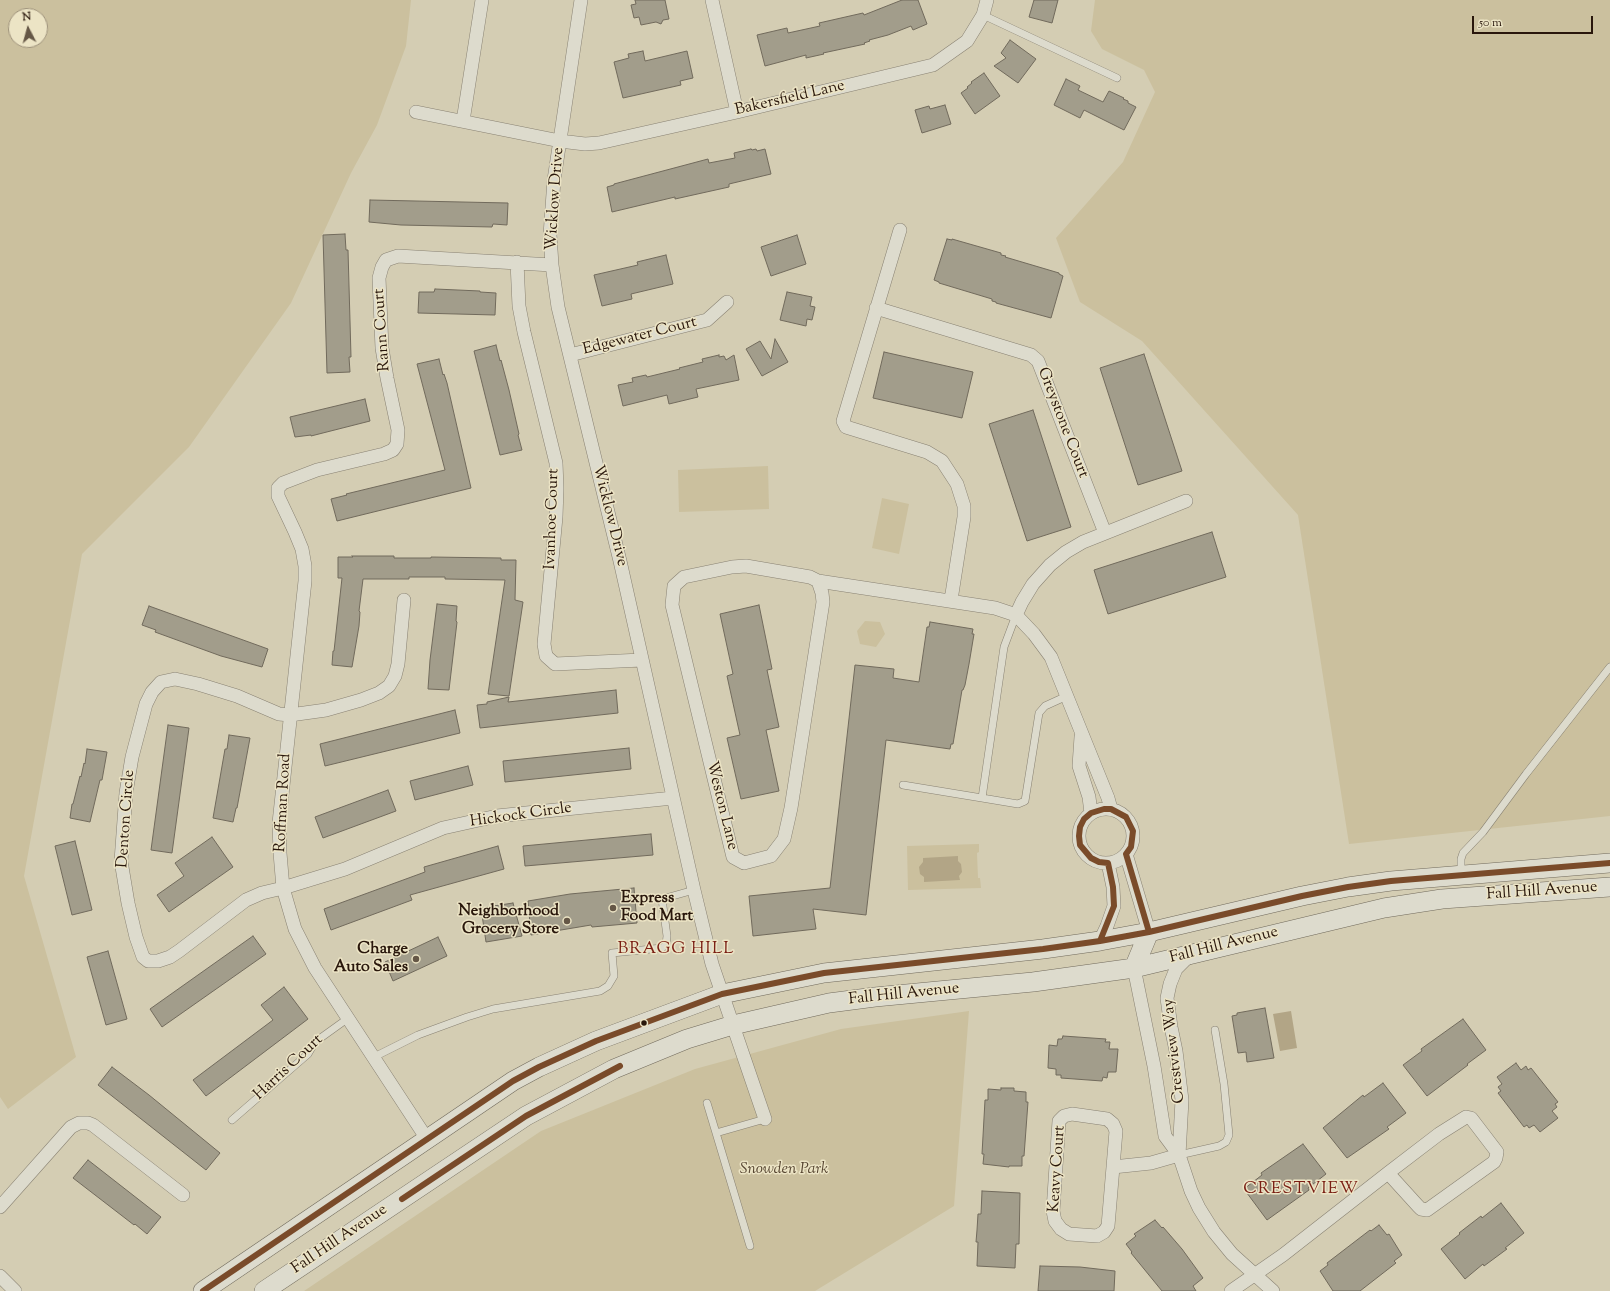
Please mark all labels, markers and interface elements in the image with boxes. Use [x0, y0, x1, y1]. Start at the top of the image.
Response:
north arrow [8, 8, 48, 48]
scale bar [1474, 8, 1595, 34]
text: N [22, 9, 32, 25]
text: 50 m [1479, 14, 1502, 32]
street label: Bakersfield Lane [733, 77, 847, 121]
street label: Wicklow Drive [543, 147, 569, 251]
street label: Rann Court [371, 288, 395, 372]
street label: Edgewater Court [581, 314, 699, 360]
street label: Greystone Court [1032, 365, 1092, 481]
street label: Wicklow Drive [587, 463, 631, 569]
street label: Ivanhoe Court [542, 468, 564, 570]
street label: Roffman Road [272, 753, 296, 853]
street label: Weston Lane [701, 760, 741, 852]
street label: Denton Circle [114, 769, 140, 869]
street label: Hickock Circle [469, 799, 573, 833]
street label: Fall Hill Avenue [1486, 879, 1598, 905]
place label: Express Food Mart [621, 889, 693, 927]
place label: Neighborhood Grocery Store [458, 902, 559, 940]
marker: Express Food Mart [608, 903, 618, 913]
marker: Neighborhood Grocery Store [562, 916, 572, 926]
street label: Fall Hill Avenue [1168, 923, 1280, 969]
place label: Charge Auto Sales [334, 940, 408, 978]
district label: BRAGG HILL [618, 940, 734, 960]
marker: Charge Auto Sales [411, 954, 421, 964]
street label: Fall Hill Avenue [848, 980, 960, 1010]
street label: Crestview Way [1160, 998, 1190, 1104]
unlabelled marker [639, 1018, 649, 1028]
street label: Harris Court [250, 1031, 328, 1105]
street label: Keavy Court [1045, 1125, 1071, 1213]
park label: Snowden Park [740, 1160, 828, 1180]
district label: CRESTVIEW [1243, 1180, 1359, 1200]
street label: Fall Hill Avenue [288, 1201, 392, 1279]

